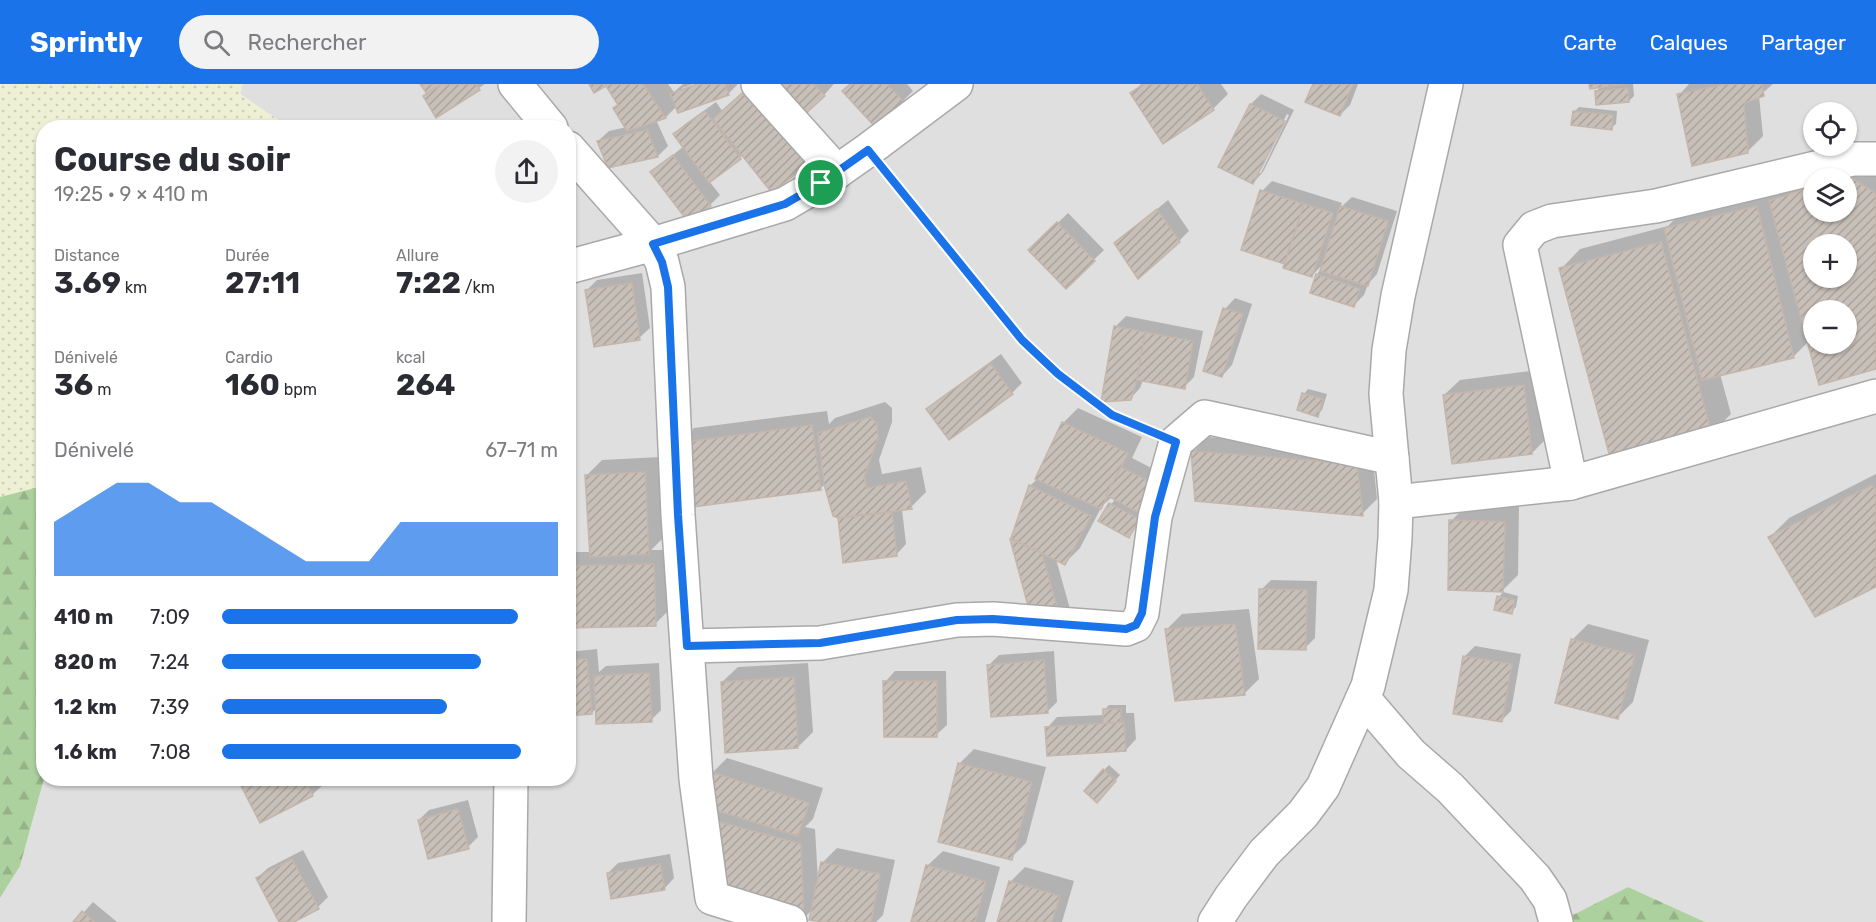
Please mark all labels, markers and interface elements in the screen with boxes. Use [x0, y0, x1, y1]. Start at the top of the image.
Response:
search box [179, 15, 599, 69]
text: Sprintly [30, 26, 143, 59]
icon: search [200, 26, 233, 59]
text: Rechercher [248, 29, 366, 56]
text: Carte [1563, 30, 1617, 55]
text: Calques [1650, 30, 1728, 55]
text: Partager [1761, 30, 1846, 55]
map controls [1803, 102, 1857, 354]
button: locate [1803, 102, 1857, 156]
text: Course du soir [54, 140, 290, 179]
button: share [495, 140, 558, 203]
pin [795, 157, 846, 208]
icon: arrive [804, 166, 837, 199]
button: layers [1803, 168, 1857, 222]
text: 19:25 · 9 × 410 m [54, 182, 208, 206]
button: + [1803, 234, 1857, 288]
text: Distance [54, 246, 120, 265]
text: Durée [225, 246, 270, 265]
text: Allure [396, 246, 439, 265]
text: 3.69 [54, 265, 121, 301]
text: 27:11 [225, 265, 300, 301]
text: 7:22 [396, 265, 461, 301]
text: km [121, 278, 147, 297]
text: /km [461, 278, 495, 297]
button: − [1803, 300, 1857, 354]
text: Dénivelé [54, 348, 118, 367]
text: Cardio [225, 348, 273, 367]
text: kcal [396, 348, 425, 367]
text: 36 [54, 367, 93, 403]
text: 160 [225, 367, 280, 403]
text: 264 [396, 367, 456, 403]
text: m [93, 380, 111, 399]
text: bpm [280, 380, 317, 399]
text: Dénivelé [54, 438, 134, 462]
text: 67–71 m [485, 438, 558, 462]
text: 410 m [54, 605, 113, 629]
text: 7:09 [150, 605, 190, 629]
text: 820 m [54, 650, 117, 674]
text: 7:24 [150, 650, 189, 674]
text: 1.2 km [54, 695, 117, 719]
text: 7:39 [150, 695, 189, 719]
text: 1.6 km [54, 740, 117, 764]
text: 7:08 [150, 740, 191, 764]

